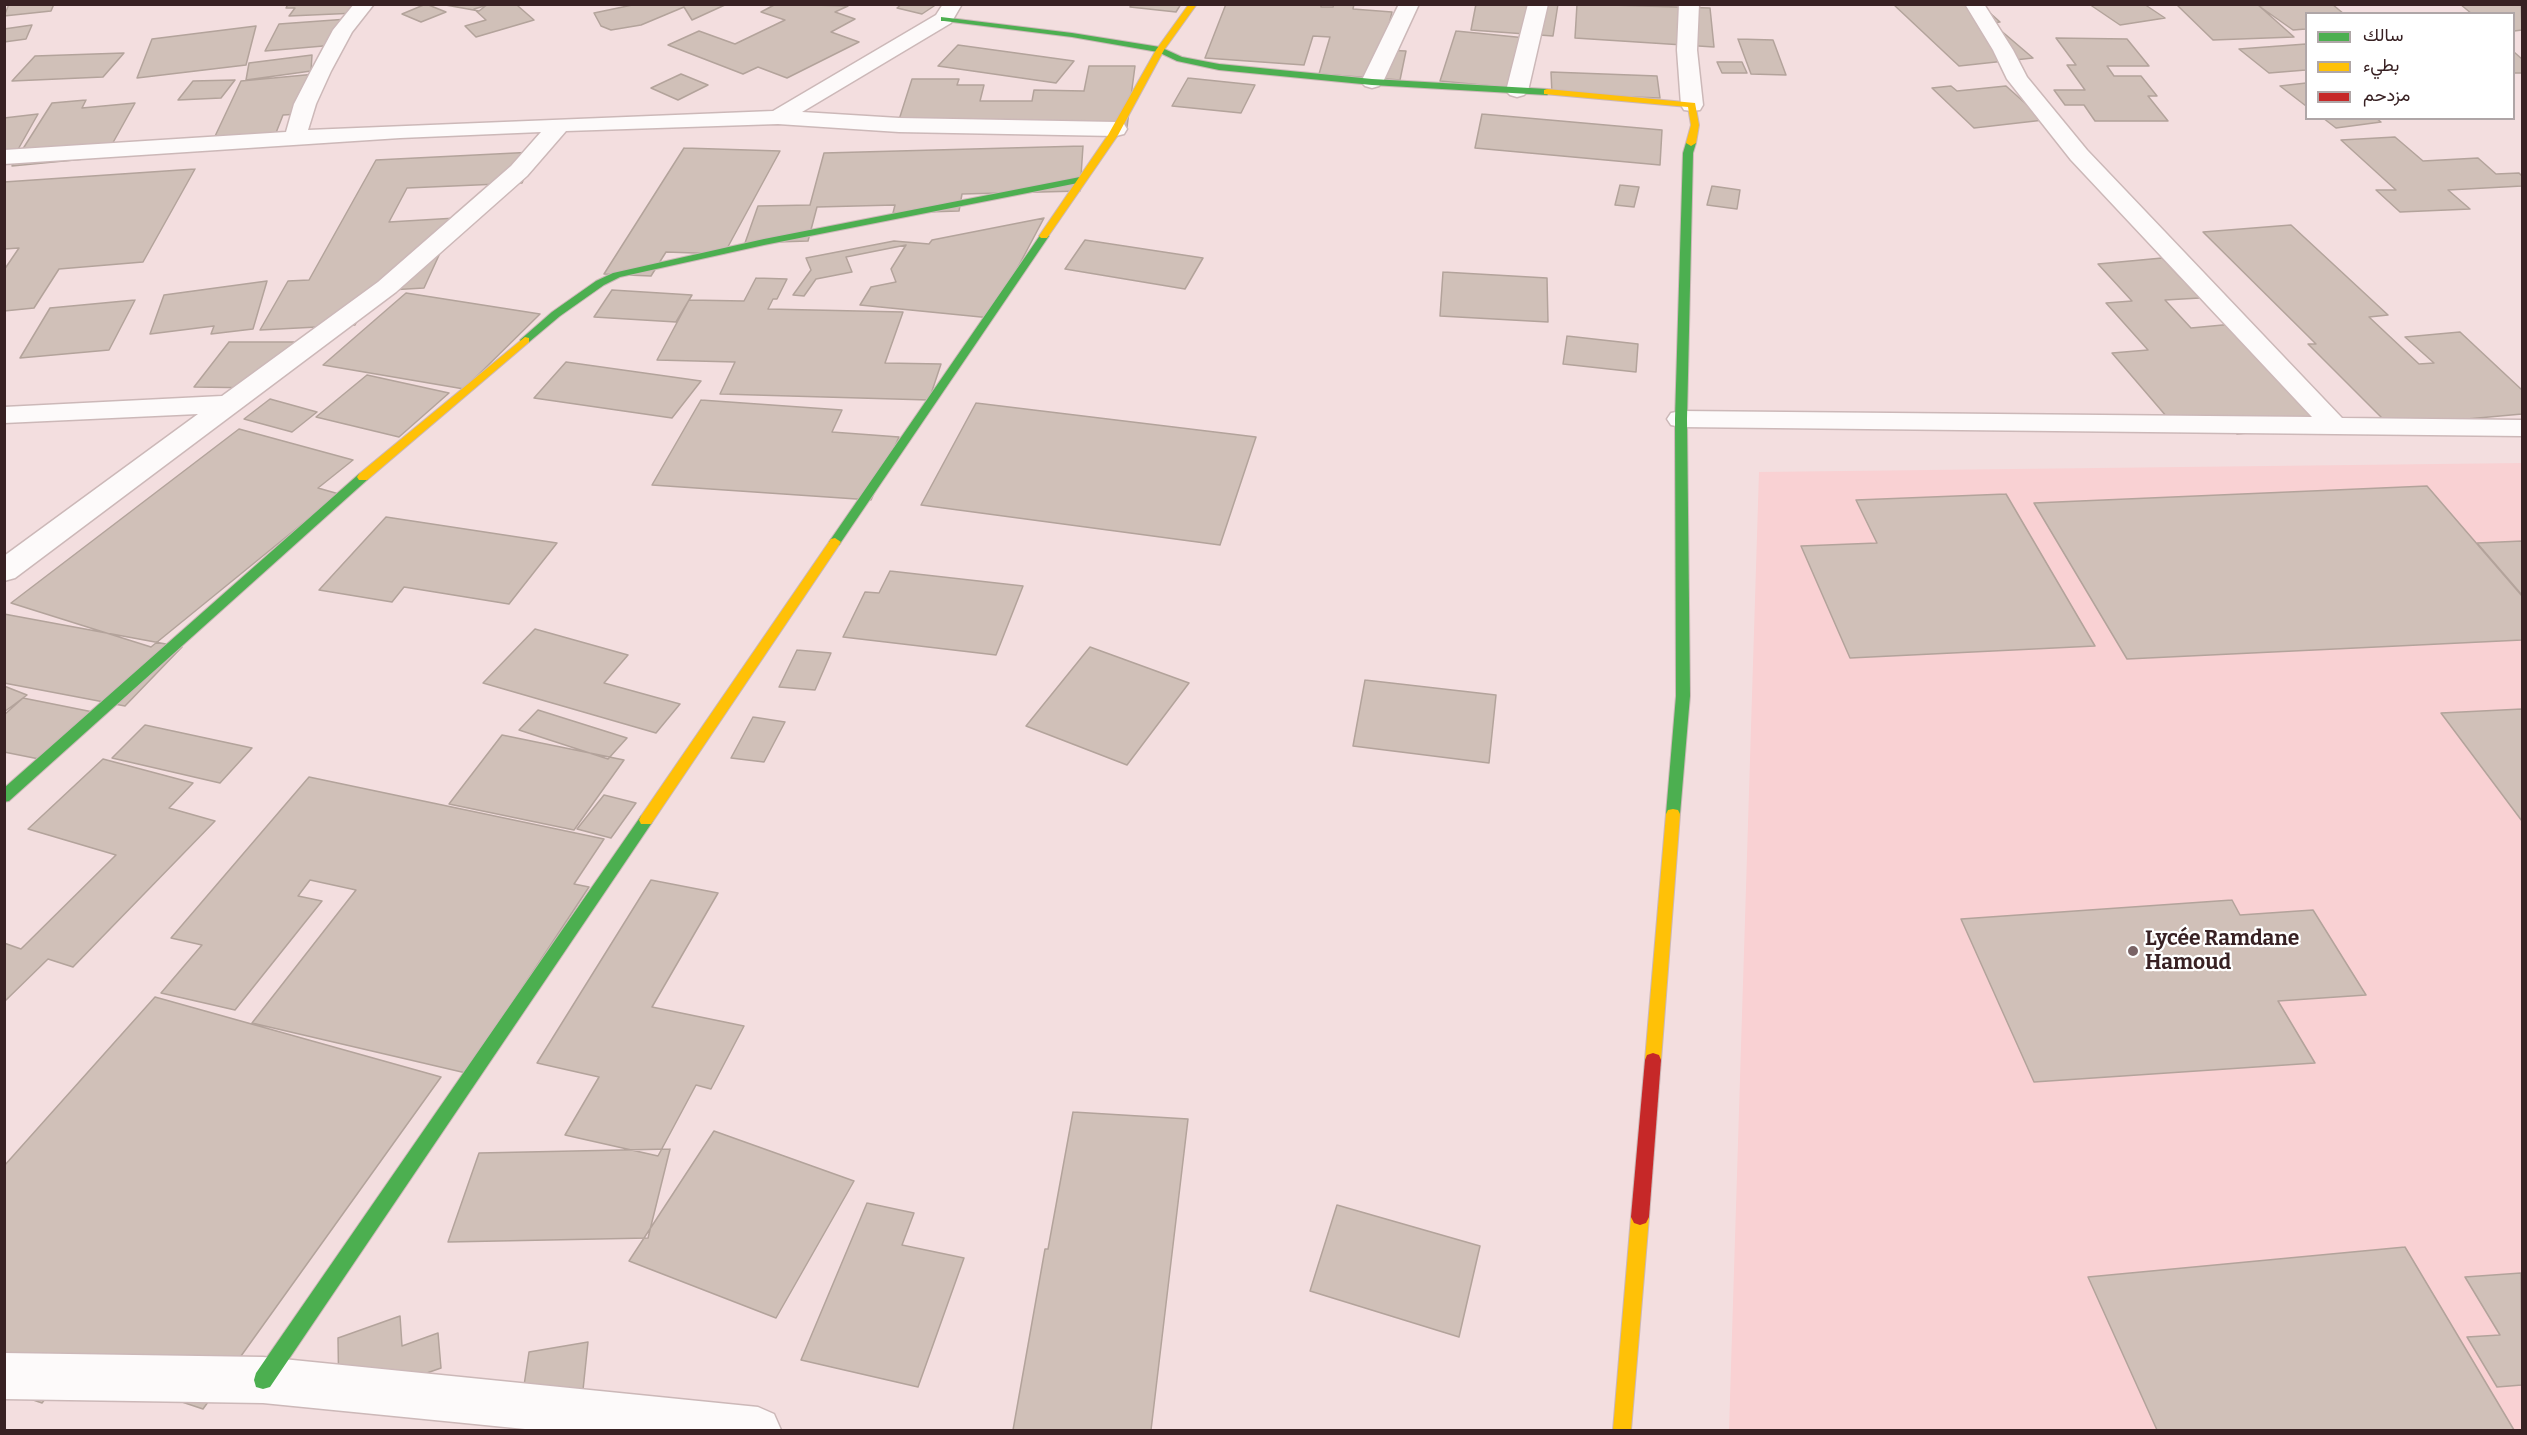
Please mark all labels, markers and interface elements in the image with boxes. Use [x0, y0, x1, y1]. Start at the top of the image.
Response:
legend [2305, 12, 2515, 120]
text: سالك [2363, 24, 2403, 46]
text: بطيء [2363, 54, 2399, 76]
text: مزدحم [2363, 84, 2410, 106]
place label: Lycée Ramdane Hamoud [2145, 926, 2299, 976]
marker: Lycée Ramdane Hamoud [2126, 944, 2140, 958]

